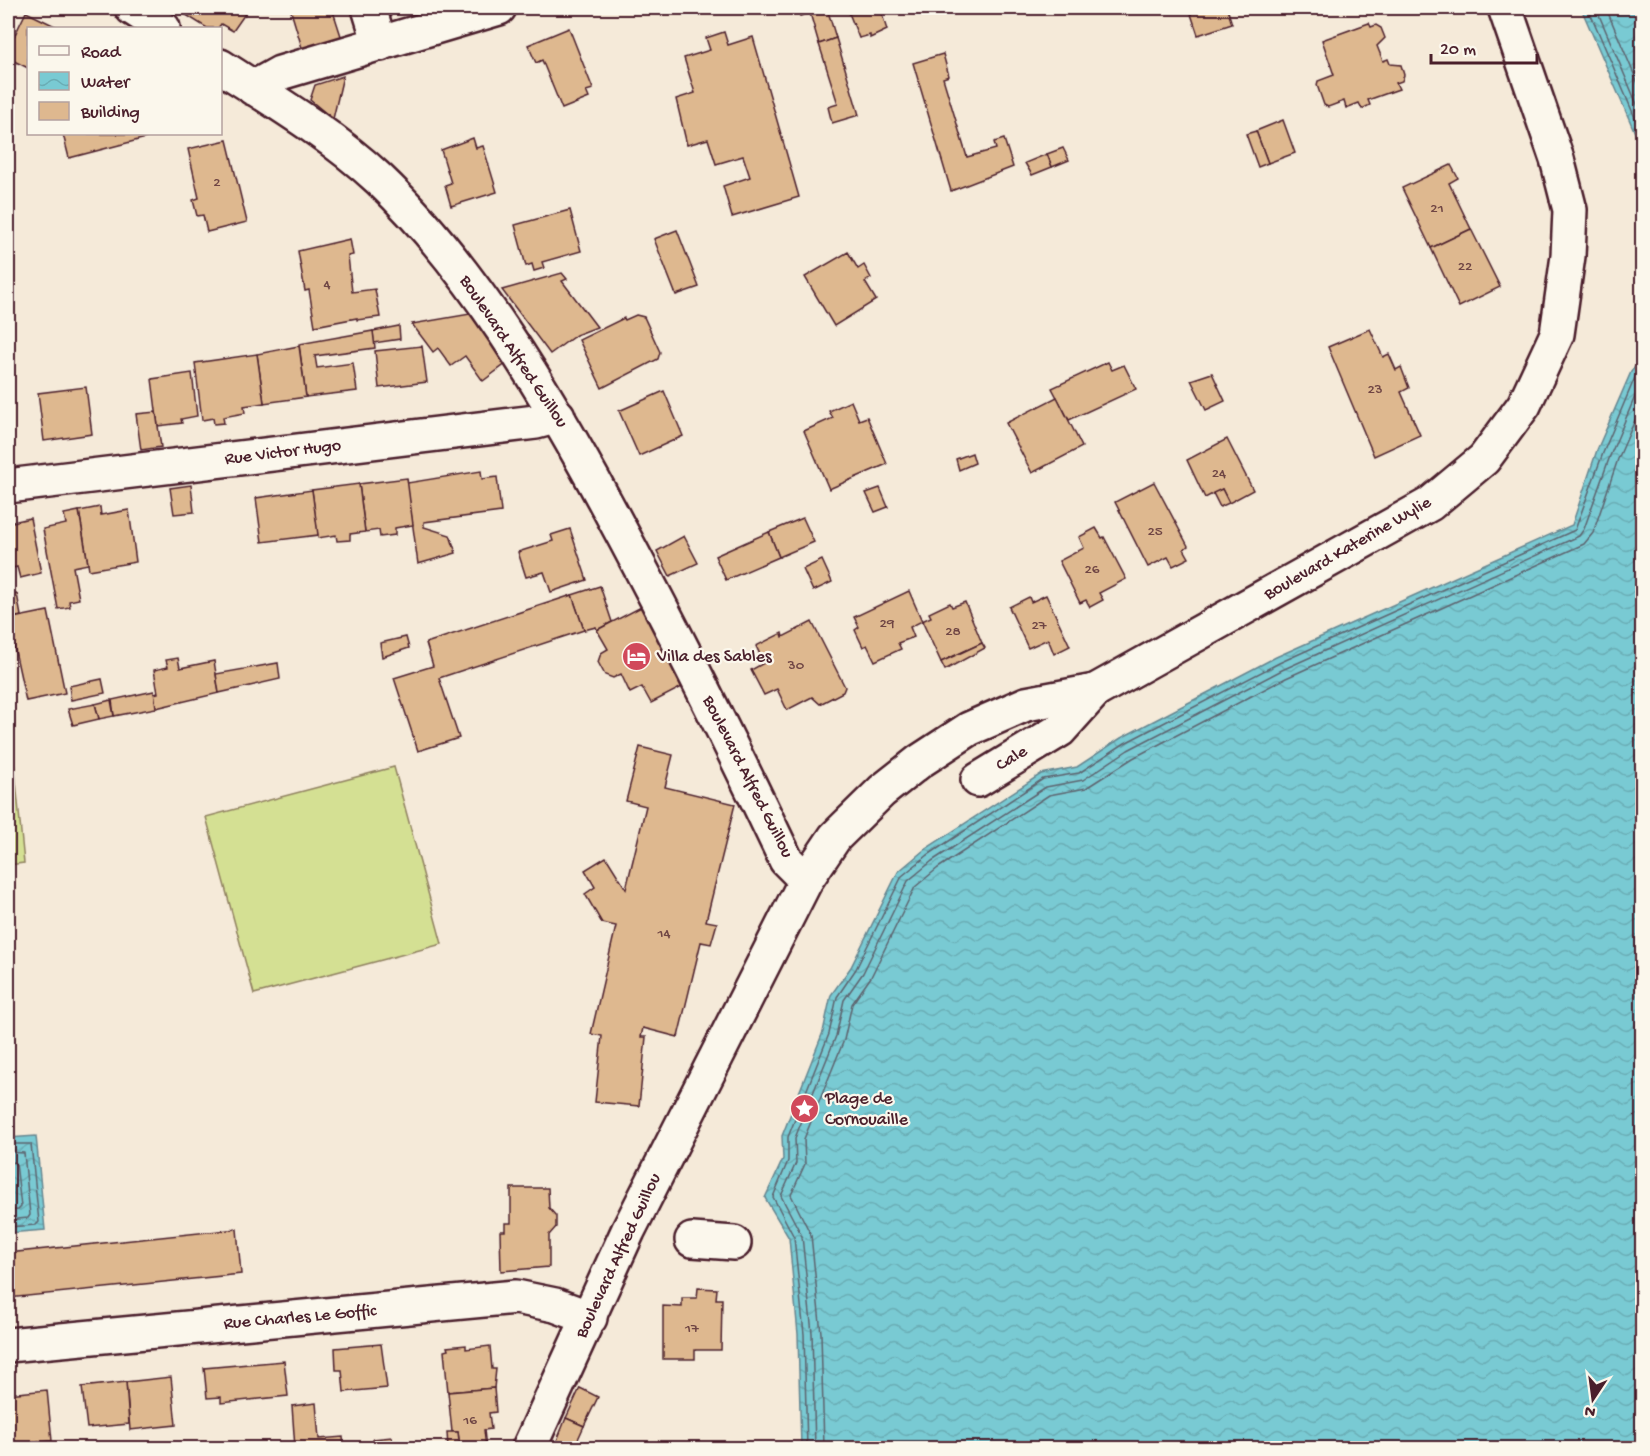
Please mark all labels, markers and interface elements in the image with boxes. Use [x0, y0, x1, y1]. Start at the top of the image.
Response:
legend [27, 27, 222, 135]
scale bar [1431, 27, 1538, 65]
text: 20 m [1440, 40, 1476, 61]
text: Road [81, 43, 122, 64]
text: Water [81, 73, 131, 94]
text: Building [80, 103, 140, 124]
house number: 2 [213, 174, 221, 192]
house number: 21 [1430, 200, 1444, 218]
house number: 22 [1458, 258, 1472, 276]
street label: Boulevard Alfred Guillou [454, 271, 572, 433]
house number: 4 [323, 276, 331, 294]
house number: 23 [1367, 381, 1383, 399]
street label: Rue Victor Hugo [224, 435, 342, 471]
house number: 24 [1212, 465, 1226, 483]
street label: Boulevard Katerine Wylie [1260, 492, 1436, 606]
house number: 25 [1147, 523, 1163, 541]
house number: 26 [1085, 561, 1100, 579]
house number: 29 [880, 615, 895, 633]
house number: 27 [1031, 617, 1048, 635]
house number: 28 [945, 623, 961, 641]
hotel icon: Villa des Sables [620, 641, 652, 673]
place label: Villa des Sables [656, 647, 773, 668]
house number: 30 [787, 657, 805, 675]
street label: Boulevard Alfred Guillou [696, 691, 797, 862]
street label: Cale [992, 741, 1032, 777]
house number: 14 [656, 925, 671, 943]
place label: Plage de Cornouaille [824, 1089, 909, 1131]
place icon: Plage de Cornouaille [788, 1093, 820, 1125]
street label: Boulevard Alfred Guillou [571, 1170, 667, 1343]
street label: Rue Charles Le Goffic [223, 1301, 378, 1335]
house number: 17 [684, 1320, 700, 1338]
north arrow [1563, 1369, 1623, 1429]
text: N [1583, 1400, 1598, 1421]
house number: 16 [462, 1412, 477, 1430]

